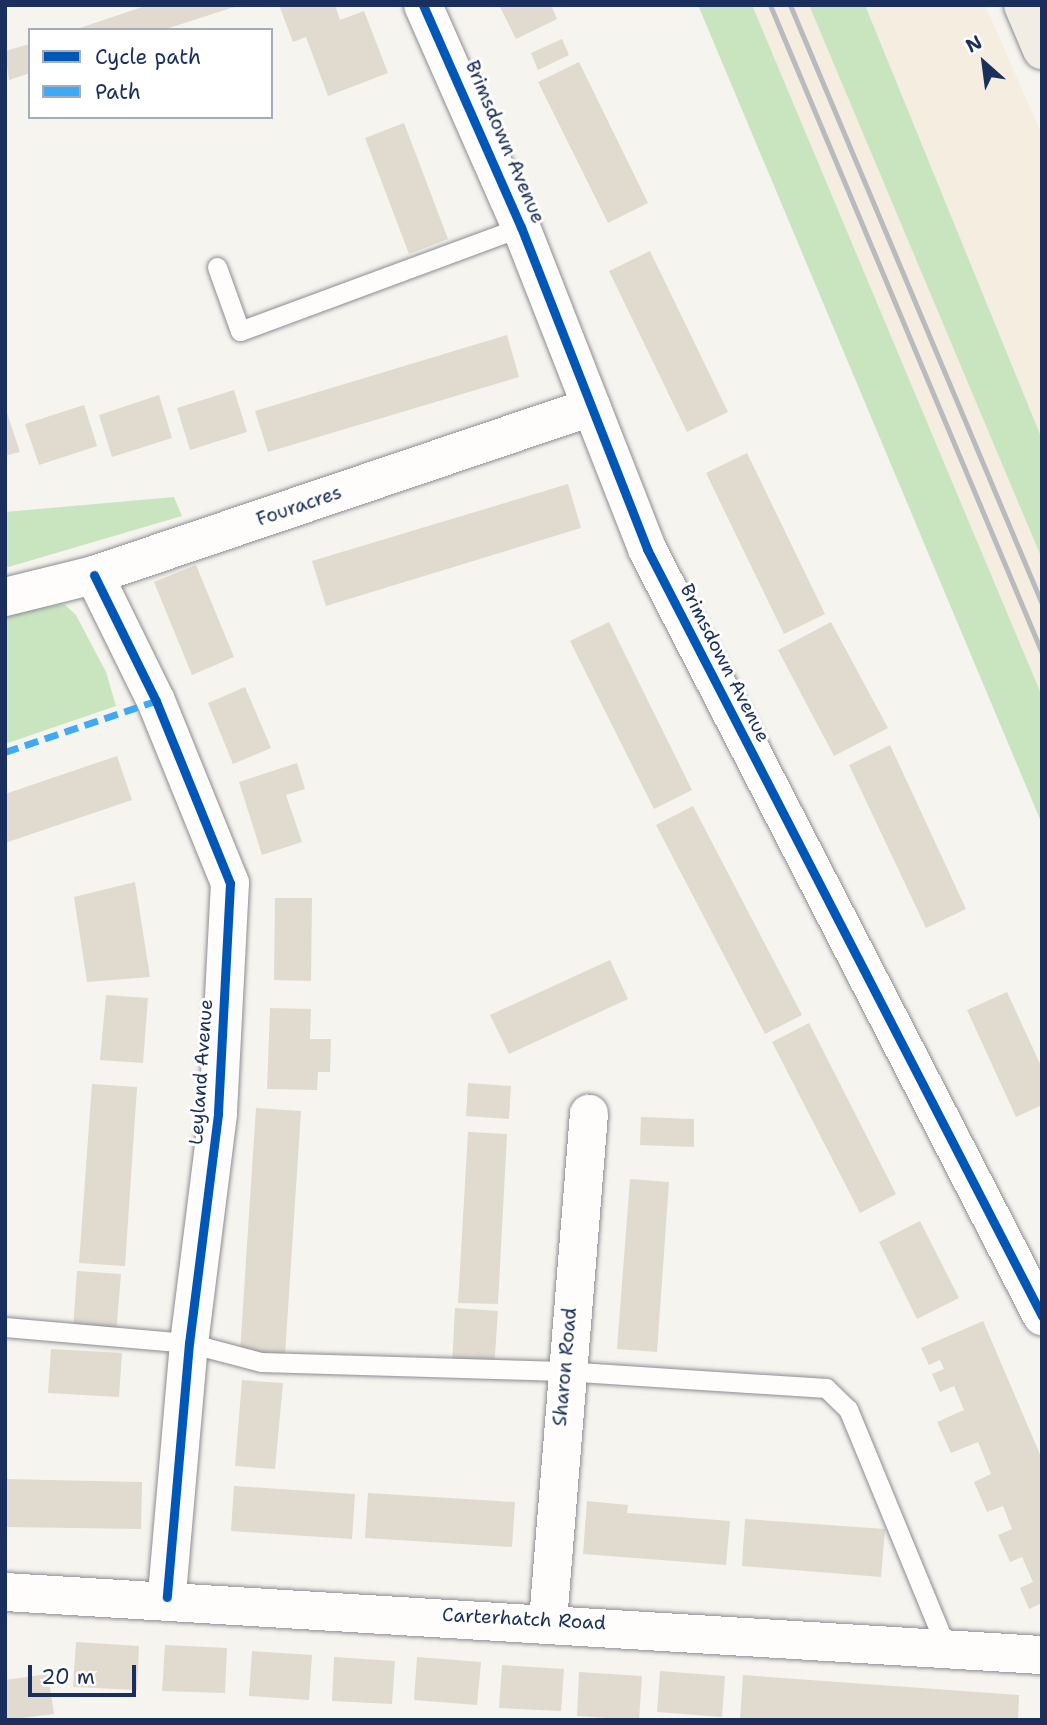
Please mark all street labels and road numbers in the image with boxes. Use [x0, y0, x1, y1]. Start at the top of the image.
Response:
street label: Brimsdown Avenue [460, 57, 550, 227]
street label: Fouracres [253, 481, 345, 531]
street label: Brimsdown Avenue [675, 580, 775, 746]
street label: Leyland Avenue [185, 998, 217, 1146]
street label: Sharon Road [548, 1307, 582, 1427]
street label: Carterhatch Road [442, 1603, 606, 1635]

